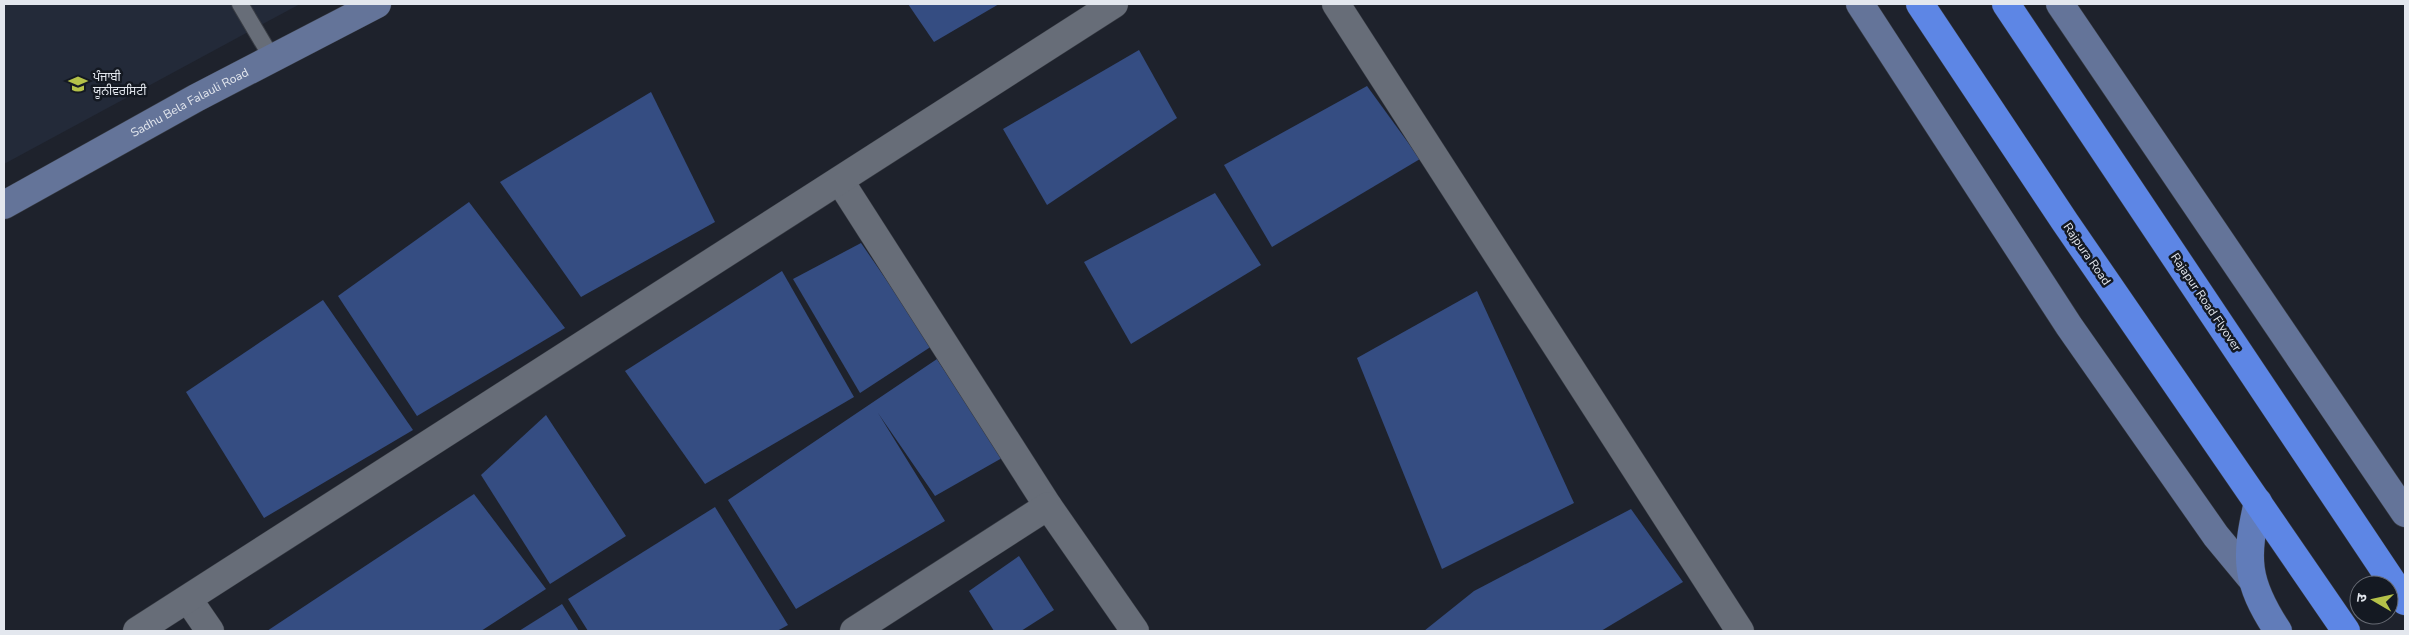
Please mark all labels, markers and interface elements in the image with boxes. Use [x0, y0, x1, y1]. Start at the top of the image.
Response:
street label: Sadhu Bela Falauli Road [128, 64, 251, 141]
place label: ਪੰਜਾਬੀ ਯੂਨੀਵਰਸਿਟੀ [92, 69, 147, 99]
school or university icon: ਪੰਜਾਬੀ ਯੂਨੀਵਰਸਿਟੀ [67, 73, 89, 95]
street label: Rajpura Road [2060, 220, 2114, 288]
street label: Rajapur Road Flyover [2167, 250, 2245, 355]
north arrow [2349, 575, 2399, 625]
text: उ [2352, 592, 2372, 604]

